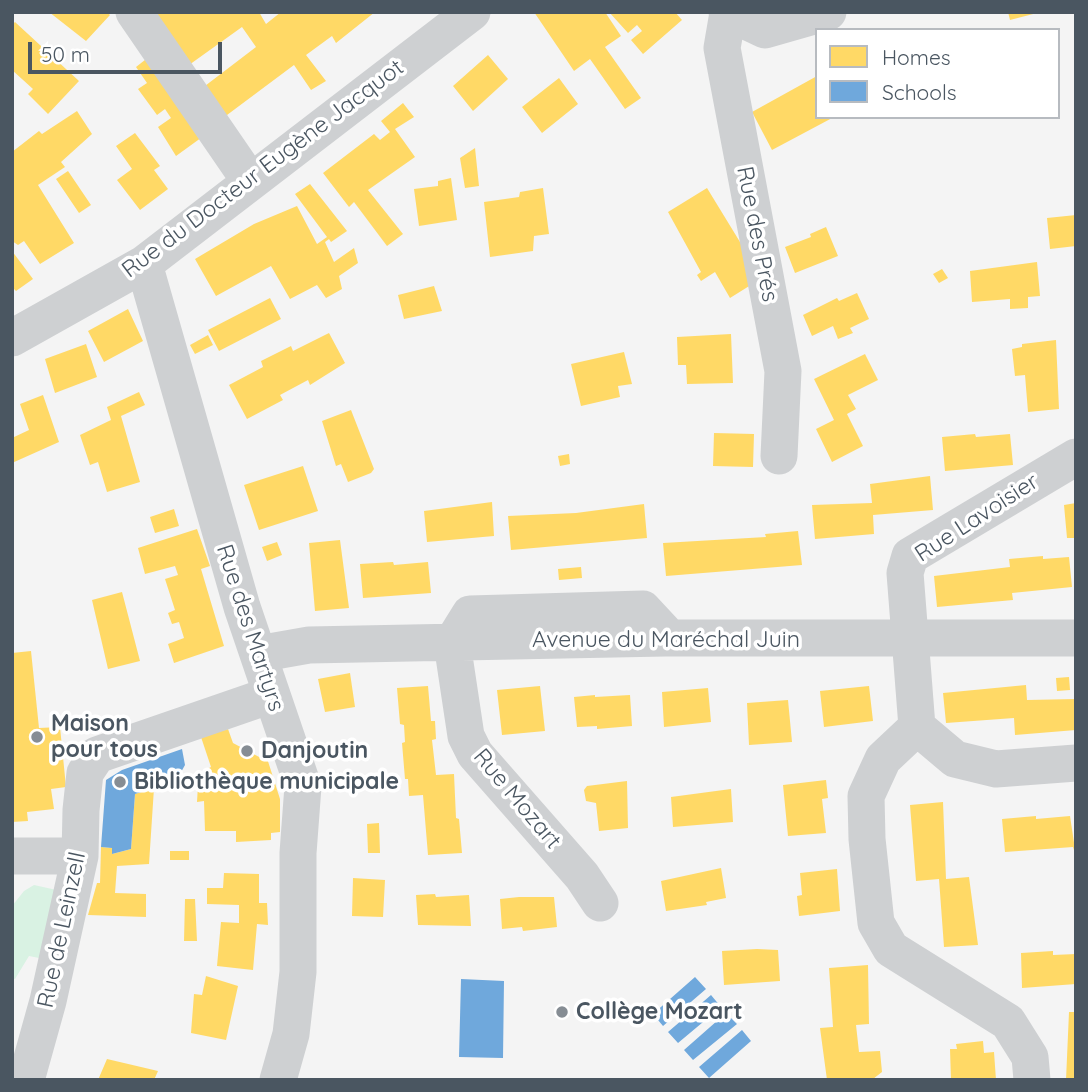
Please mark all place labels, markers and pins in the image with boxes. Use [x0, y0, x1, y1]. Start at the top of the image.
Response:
place label: Maison pour tous [51, 710, 158, 764]
marker: Maison pour tous [29, 729, 45, 745]
place label: Danjoutin [261, 737, 368, 765]
marker: Danjoutin [239, 743, 255, 759]
place label: Bibliothèque municipale [134, 768, 399, 796]
marker: Bibliothèque municipale [112, 774, 128, 790]
place label: Collège Mozart [576, 998, 743, 1026]
marker: Collège Mozart [554, 1004, 570, 1020]

